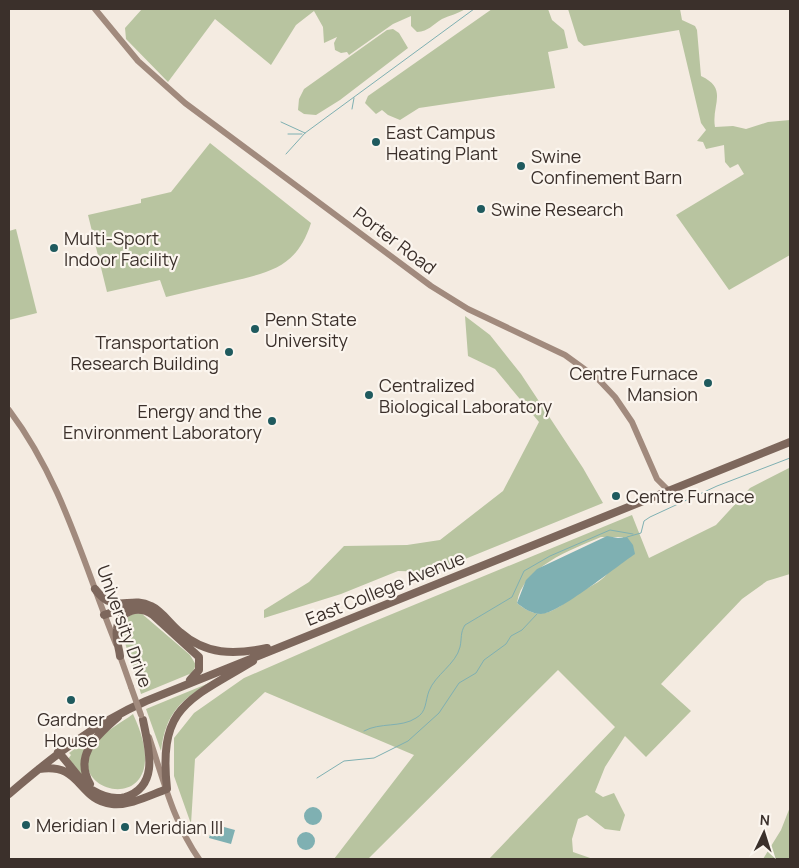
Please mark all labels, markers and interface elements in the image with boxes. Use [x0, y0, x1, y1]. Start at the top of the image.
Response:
place label: East Campus Heating Plant [386, 120, 498, 165]
marker: East Campus Heating Plant [370, 136, 382, 148]
place label: Swine Confinement Barn [531, 144, 682, 189]
marker: Swine Confinement Barn [515, 160, 527, 172]
place label: Swine Research [491, 197, 624, 221]
street label: Porter Road [349, 201, 441, 279]
marker: Swine Research [475, 203, 487, 215]
place label: Multi-Sport Indoor Facility [64, 226, 179, 271]
marker: Multi-Sport Indoor Facility [48, 242, 60, 254]
place label: Penn State University [265, 307, 357, 352]
marker: Penn State University [249, 323, 261, 335]
place label: Transportation Research Building [70, 330, 219, 375]
marker: Transportation Research Building [223, 346, 235, 358]
place label: Centre Furnace Mansion [569, 361, 698, 406]
place label: Centralized Biological Laboratory [379, 373, 553, 418]
marker: Centre Furnace Mansion [702, 377, 714, 389]
marker: Centralized Biological Laboratory [363, 389, 375, 401]
place label: Energy and the Environment Laboratory [63, 399, 262, 444]
marker: Energy and the Environment Laboratory [266, 415, 278, 427]
place label: Centre Furnace [626, 484, 755, 508]
marker: Centre Furnace [610, 490, 622, 502]
street label: East College Avenue [302, 545, 468, 631]
street label: University Drive [92, 561, 158, 691]
marker: Gardner House [65, 694, 77, 706]
place label: Gardner House [37, 707, 105, 752]
north arrow [739, 808, 789, 858]
text: N [759, 810, 771, 829]
place label: Meridian I [36, 813, 116, 837]
place label: Meridian III [135, 815, 223, 839]
marker: Meridian I [20, 819, 32, 831]
marker: Meridian III [119, 821, 131, 833]

